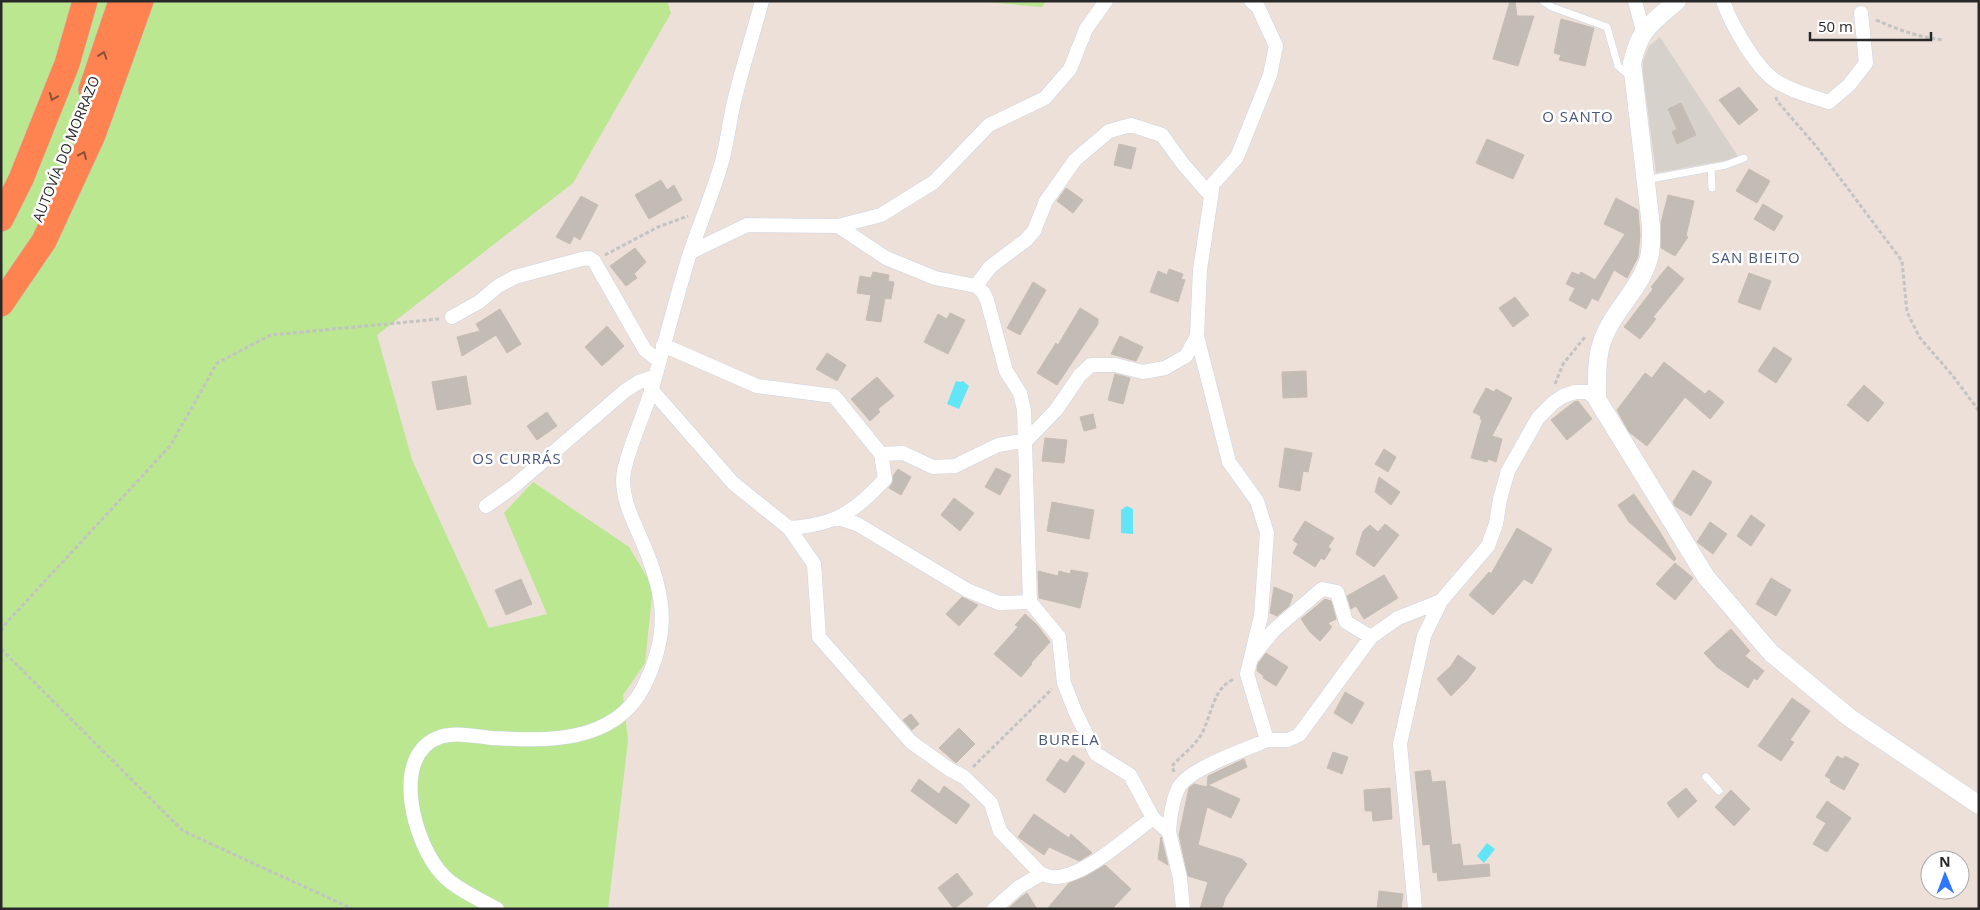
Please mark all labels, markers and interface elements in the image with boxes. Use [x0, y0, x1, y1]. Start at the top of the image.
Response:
scale bar [1810, 10, 1931, 42]
text: 50 m [1818, 16, 1853, 36]
one-way arrow [97, 51, 107, 60]
street label: AUTOVÍA DO MORRAZO [28, 73, 104, 225]
one-way arrow [49, 92, 60, 101]
district label: O SANTO [1542, 106, 1614, 126]
one-way arrow [77, 151, 88, 160]
district label: SAN BIEITO [1711, 247, 1801, 267]
district label: OS CURRÁS [472, 448, 562, 468]
district label: BURELA [1038, 729, 1100, 749]
north arrow [1920, 850, 1970, 900]
text: N [1939, 852, 1951, 871]

